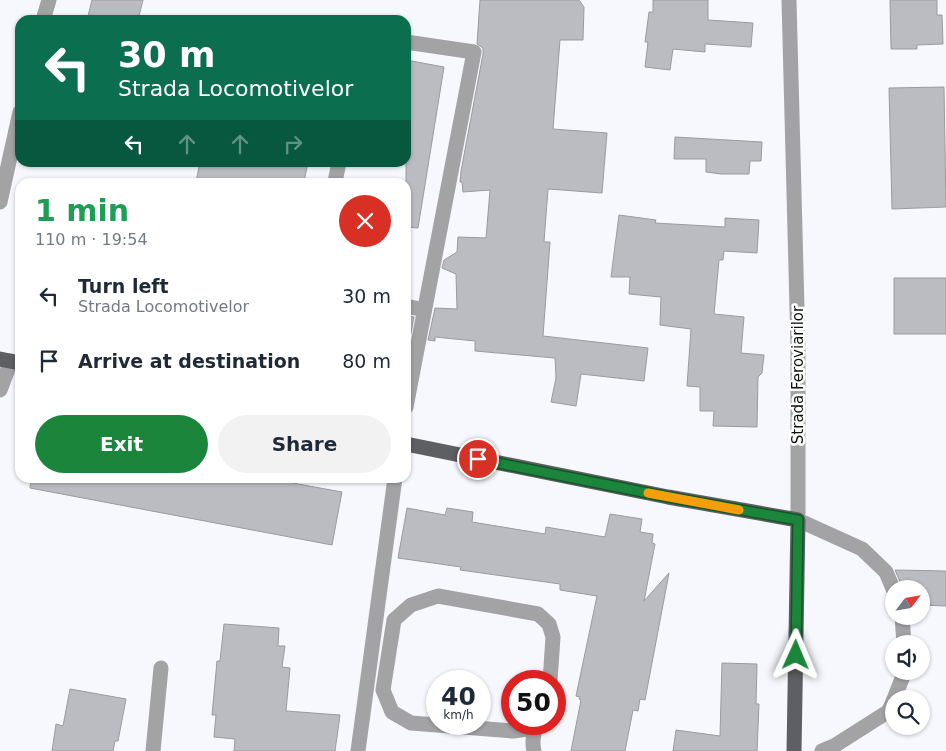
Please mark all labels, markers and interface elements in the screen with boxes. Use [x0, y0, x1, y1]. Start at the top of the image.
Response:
icon: left [35, 35, 100, 100]
text: 30 m [118, 35, 215, 75]
text: Strada Locomotivelor [118, 76, 353, 101]
icon: left [120, 130, 148, 158]
icon: ahead [173, 130, 201, 158]
icon: ahead [226, 130, 254, 158]
icon: right [279, 130, 307, 158]
text: 1 min [35, 193, 129, 228]
button: close [339, 195, 391, 247]
text: 110 m · 19:54 [35, 230, 148, 249]
text: Turn left [78, 275, 169, 297]
icon: left [35, 282, 63, 310]
text: 30 m [342, 285, 391, 307]
text: Strada Locomotivelor [78, 297, 249, 316]
street label: Strada Feroviarilor [789, 305, 807, 444]
icon: arrive [35, 347, 63, 375]
text: Arrive at destination [78, 350, 300, 372]
text: 80 m [342, 350, 391, 372]
button: Exit [35, 415, 208, 473]
button: Share [218, 415, 391, 473]
pin [457, 438, 499, 480]
icon: arrive [464, 445, 492, 473]
north arrow [885, 580, 930, 625]
map controls [885, 580, 930, 735]
position arrow [769, 628, 821, 680]
button: sound [885, 635, 930, 680]
speed limit sign: 50 [501, 670, 566, 735]
text: 40 [441, 682, 476, 711]
button: search [885, 690, 930, 735]
text: km/h [443, 708, 474, 722]

